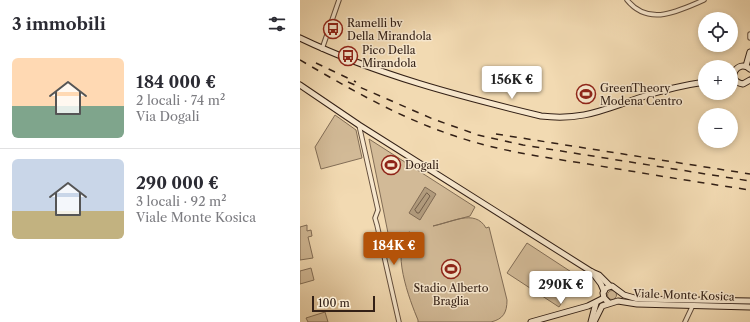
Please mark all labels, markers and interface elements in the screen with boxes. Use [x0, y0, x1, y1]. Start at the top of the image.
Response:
map controls [698, 12, 738, 148]
button: locate [698, 12, 738, 52]
icon: filters [266, 13, 288, 35]
text: 3 immobili [12, 14, 106, 34]
place label: Ramelli bv Della Mirandola [347, 16, 432, 43]
bus stop icon: Ramelli bv Della Mirandola [322, 18, 344, 40]
place label: Pico Della Mirandola [362, 43, 416, 70]
bus stop icon: Pico Della Mirandola [337, 45, 359, 67]
button: + [698, 60, 738, 100]
pin: 156K € [479, 66, 545, 100]
text: 156K € [491, 71, 533, 87]
text: 184 000 € [136, 72, 216, 92]
icon: home [44, 74, 92, 122]
place label: GreenTheory Modena Centro [600, 81, 683, 108]
sports icon: GreenTheory Modena Centro [575, 83, 597, 105]
text: 2 locali · 74 m² [136, 92, 225, 108]
text: Via Dogali [136, 108, 200, 124]
button: − [698, 108, 738, 148]
sports icon: Dogali [380, 154, 402, 176]
place label: Dogali [405, 158, 439, 172]
text: 290 000 € [136, 173, 219, 193]
icon: home [44, 175, 92, 223]
text: 3 locali · 92 m² [136, 193, 227, 209]
text: Viale Monte Kosica [136, 209, 256, 225]
pin: 184K € [361, 232, 427, 266]
text: 184K € [372, 237, 416, 253]
sports icon: Stadio Alberto Braglia [440, 258, 462, 280]
pin: 290K € [528, 271, 594, 305]
text: 290K € [538, 276, 584, 292]
place label: Stadio Alberto Braglia [413, 281, 489, 308]
street label: Viale Monte Kosica [632, 286, 735, 304]
scale bar [312, 294, 375, 313]
text: 100 m [318, 296, 350, 310]

